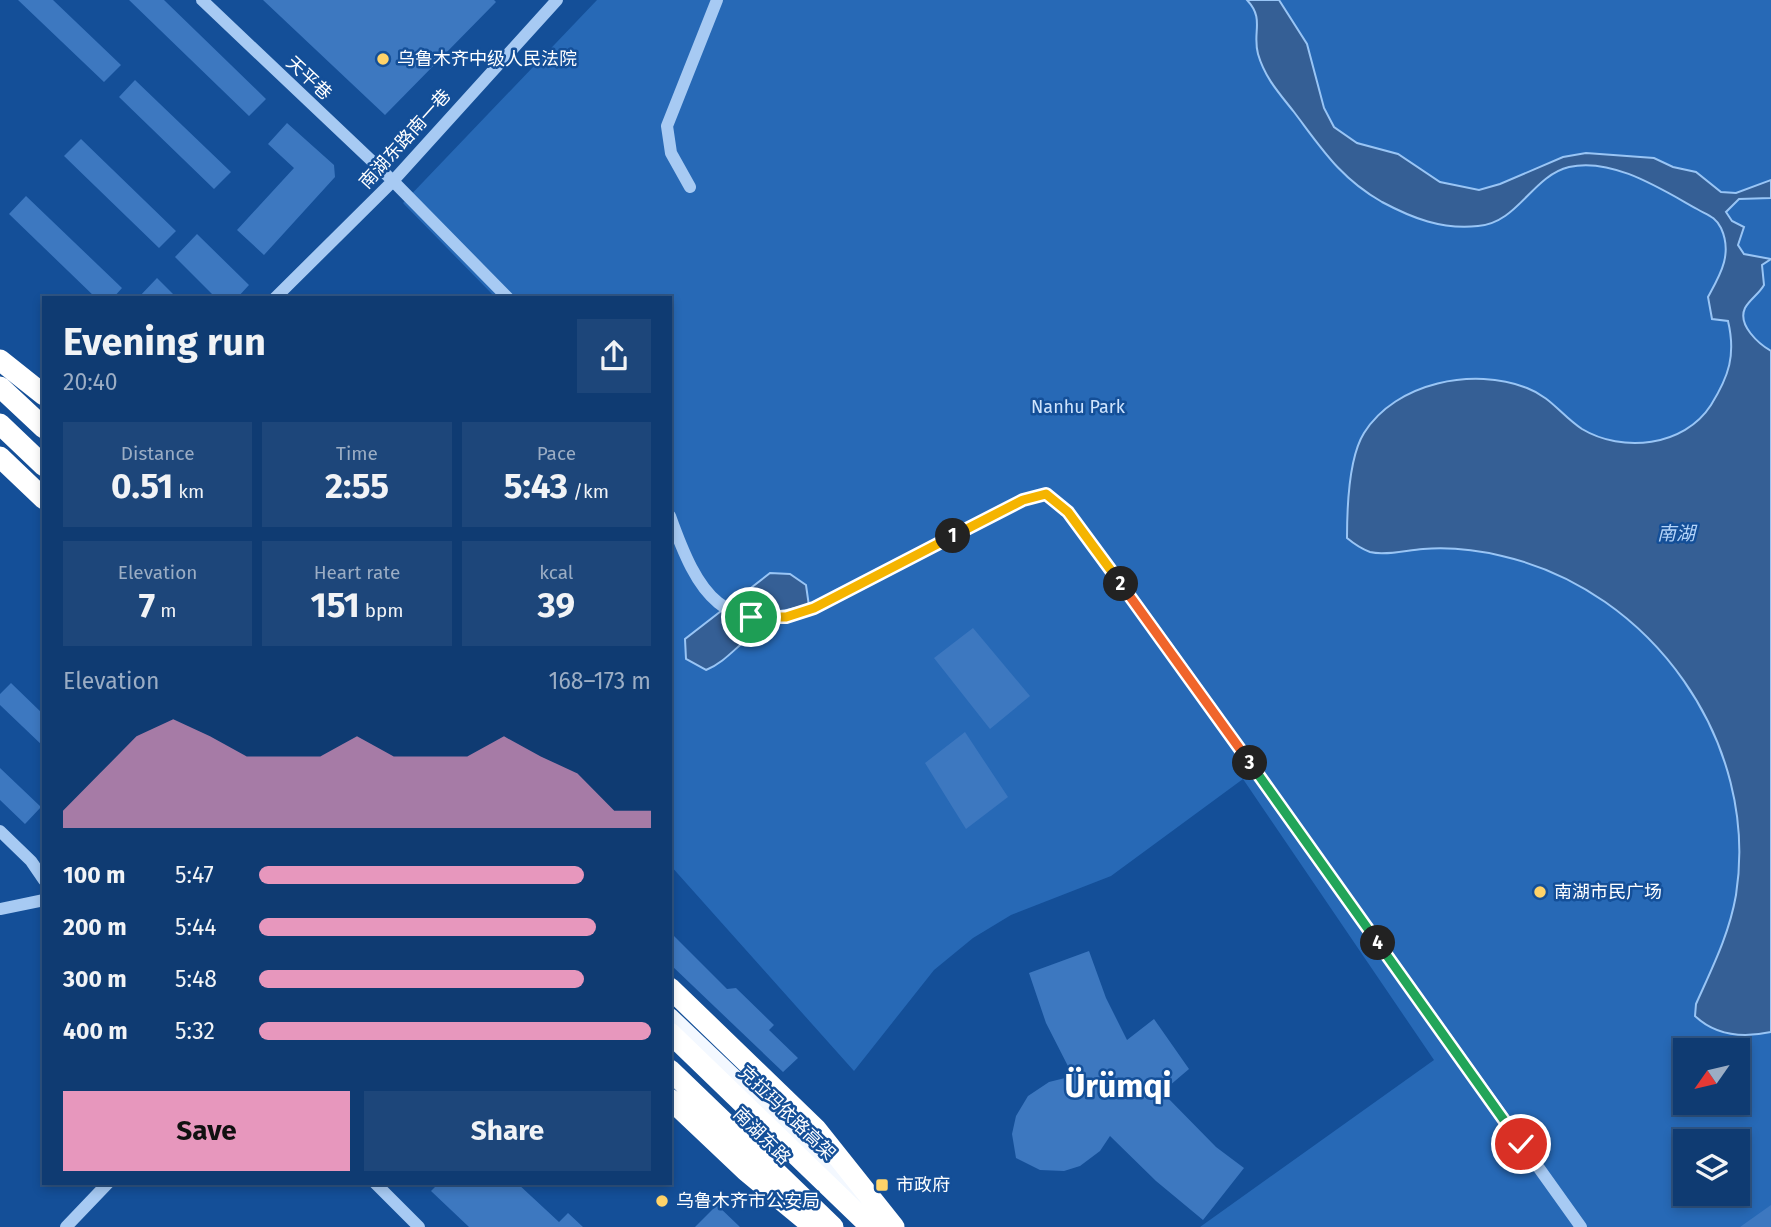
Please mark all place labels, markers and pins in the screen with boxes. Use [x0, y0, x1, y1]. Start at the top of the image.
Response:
place label: 乌鲁木齐中级人民法院 [397, 48, 577, 70]
marker: 乌鲁木齐中级人民法院 [375, 51, 391, 67]
pin: 1 [936, 518, 970, 554]
pin: 2 [1104, 566, 1138, 602]
pin [721, 587, 781, 647]
pin: 3 [1232, 746, 1268, 780]
place label: 南湖市民广场 [1554, 881, 1662, 903]
marker: 南湖市民广场 [1532, 884, 1548, 900]
pin: 4 [1360, 926, 1396, 960]
pin [1491, 1114, 1551, 1174]
place label: 市政府 [896, 1174, 950, 1196]
marker: 市政府 [874, 1177, 890, 1193]
place label: 乌鲁木齐市公安局 [676, 1190, 820, 1212]
marker: 乌鲁木齐市公安局 [654, 1193, 670, 1209]

